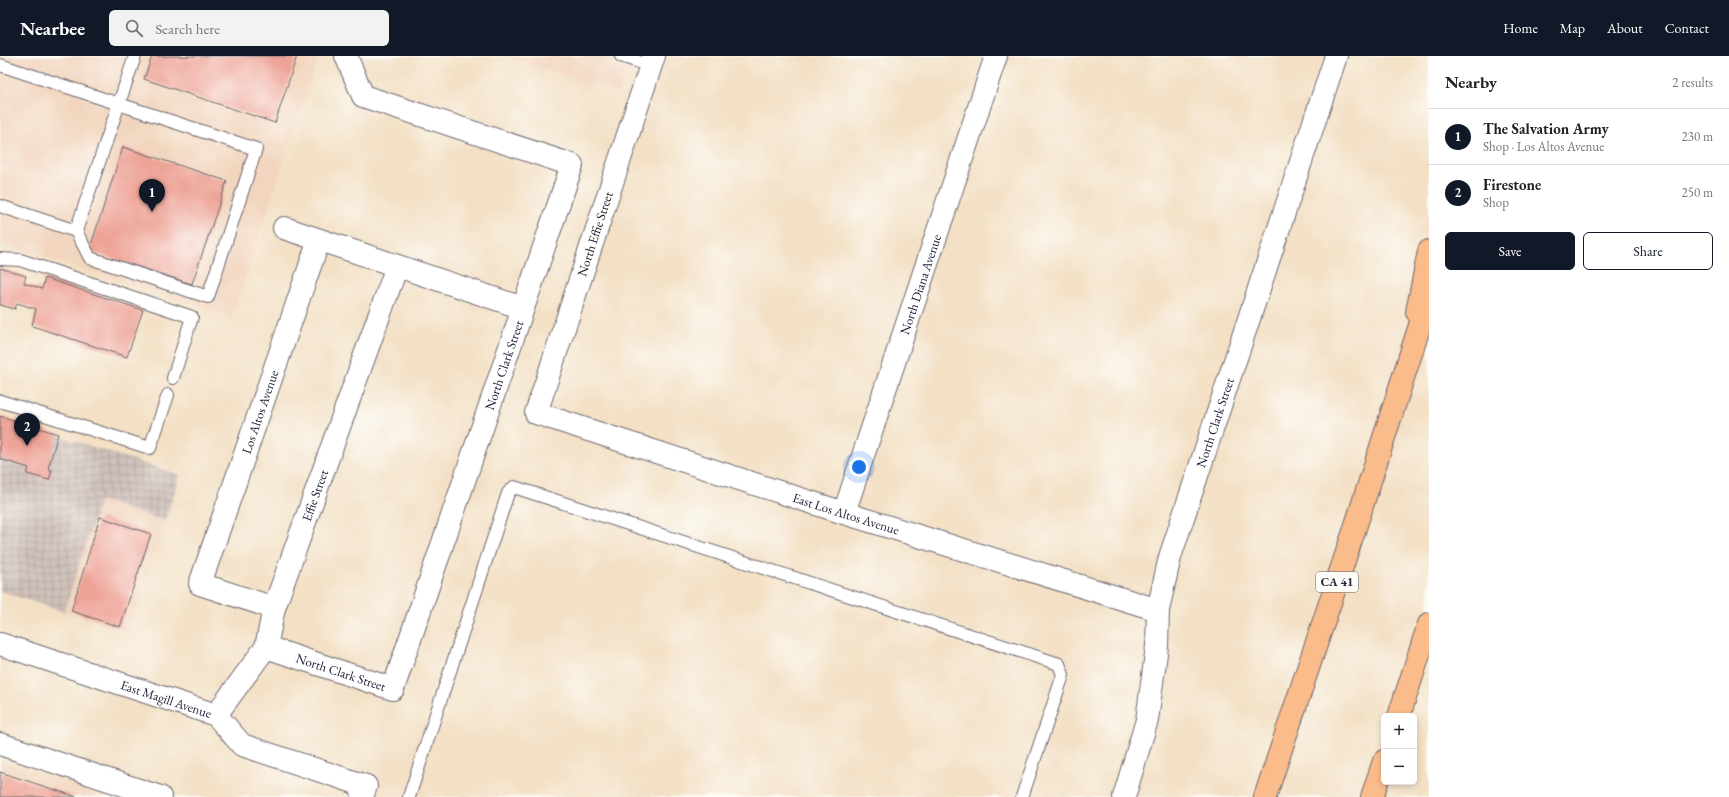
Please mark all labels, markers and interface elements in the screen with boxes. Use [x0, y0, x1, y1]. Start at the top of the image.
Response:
search box [109, 10, 389, 46]
text: Nearbee [20, 16, 85, 41]
icon: search [123, 17, 145, 39]
text: Search here [155, 19, 220, 38]
text: Home [1503, 19, 1538, 37]
text: Map [1560, 19, 1585, 37]
text: About [1607, 19, 1643, 37]
text: Contact [1665, 19, 1709, 37]
text: Nearby [1445, 71, 1497, 93]
text: 2 results [1672, 74, 1713, 91]
text: The Salvation Army [1483, 119, 1609, 138]
text: 1 [1455, 128, 1461, 145]
text: 230 m [1682, 128, 1713, 145]
text: Shop · Los Altos Avenue [1483, 138, 1604, 155]
text: Firestone [1483, 175, 1541, 194]
pin: 1 [139, 179, 165, 212]
text: 2 [1455, 184, 1461, 201]
text: 250 m [1682, 184, 1713, 201]
street label: North Effie Street [573, 189, 617, 279]
text: Shop [1483, 194, 1509, 211]
street label: North Diana Avenue [895, 232, 945, 337]
button: Save [1445, 232, 1575, 270]
button: Share [1583, 232, 1713, 270]
street label: North Clark Street [480, 318, 527, 412]
street label: Los Altos Avenue [237, 368, 282, 456]
street label: North Clark Street [1192, 375, 1237, 470]
pin: 2 [14, 413, 40, 446]
your location [849, 457, 869, 477]
street label: Effie Street [297, 467, 332, 523]
street label: East Los Altos Avenue [791, 488, 902, 538]
road number: CA 41 [1316, 572, 1358, 592]
street label: North Clark Street [294, 649, 388, 695]
street label: East Magill Avenue [119, 676, 214, 722]
map controls [1381, 713, 1417, 785]
button: + [1381, 713, 1417, 749]
button: − [1381, 749, 1417, 785]

